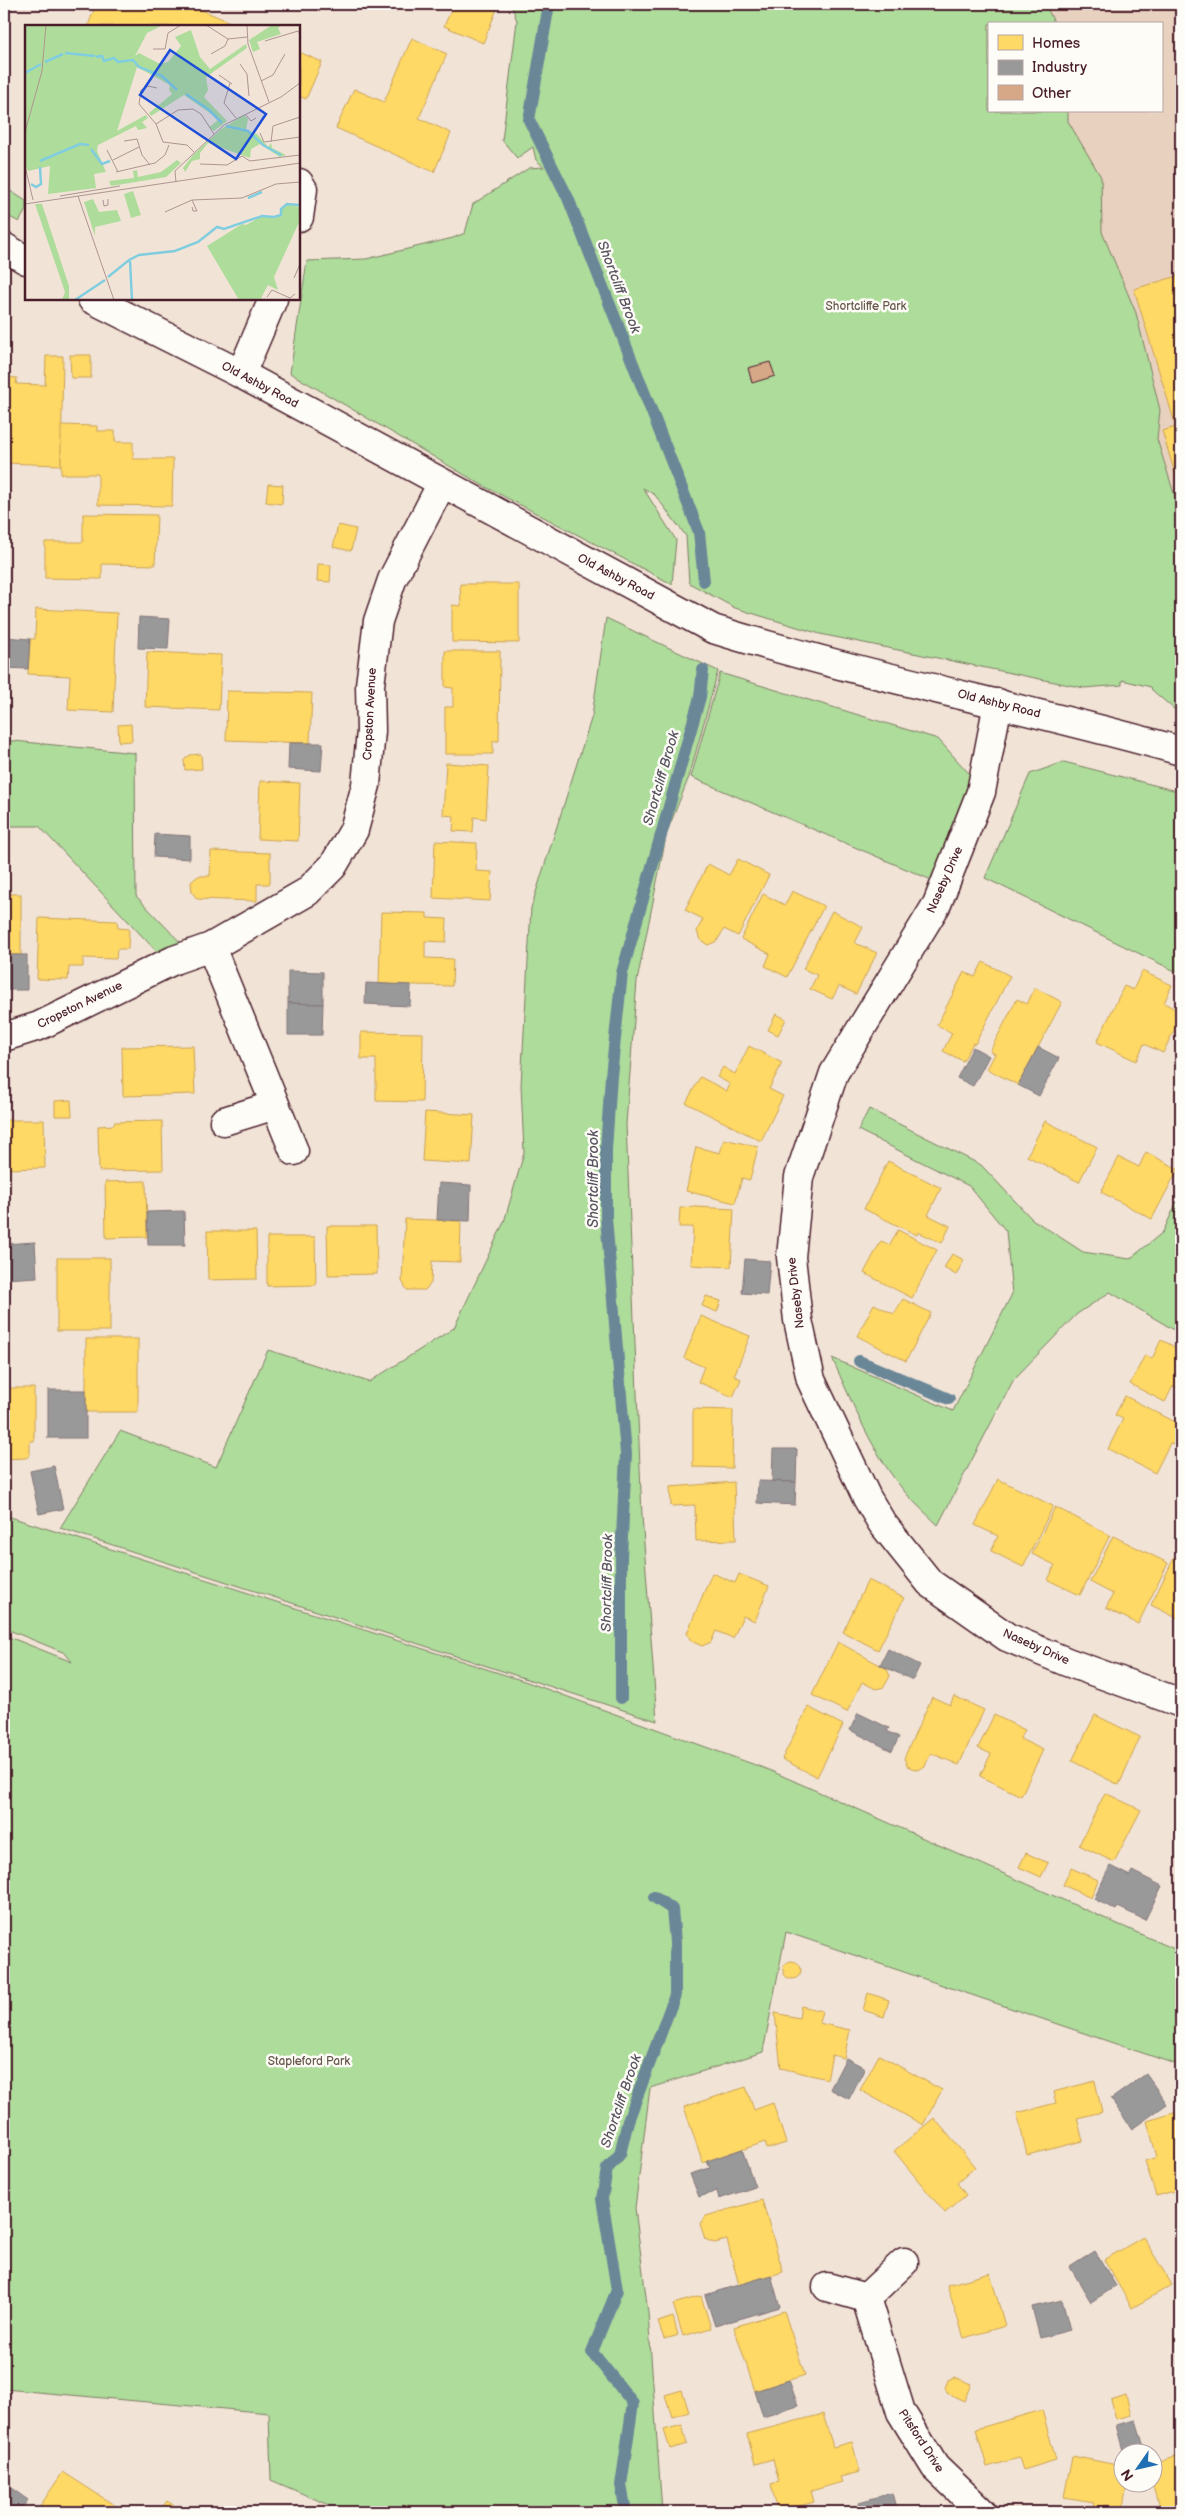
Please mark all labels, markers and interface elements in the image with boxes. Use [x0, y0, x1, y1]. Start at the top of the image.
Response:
legend [988, 22, 1162, 112]
inset map [25, 25, 300, 300]
text: Homes [1032, 34, 1081, 53]
text: Industry [1032, 58, 1087, 77]
text: Other [1032, 84, 1071, 103]
water label: Shortcliff Brook [594, 238, 645, 337]
park label: Shortcliffe Park [826, 299, 907, 314]
street label: Old Ashby Road [219, 358, 301, 412]
street label: Old Ashby Road [575, 550, 657, 604]
street label: Cropston Avenue [360, 667, 380, 761]
street label: Old Ashby Road [956, 686, 1042, 722]
water label: Shortcliff Brook [639, 728, 683, 827]
street label: Naseby Drive [924, 844, 966, 916]
street label: Cropston Avenue [35, 978, 125, 1032]
water label: Shortcliff Brook [585, 1129, 602, 1228]
street label: Naseby Drive [784, 1257, 808, 1329]
water label: Shortcliff Brook [598, 1533, 616, 1632]
street label: Naseby Drive [1000, 1626, 1072, 1668]
water label: Shortcliff Brook [597, 2051, 645, 2150]
park label: Stapleford Park [268, 2054, 350, 2069]
street label: Pitsford Drive [895, 2407, 947, 2475]
north arrow [1112, 2444, 1162, 2494]
text: N [1118, 2466, 1138, 2484]

